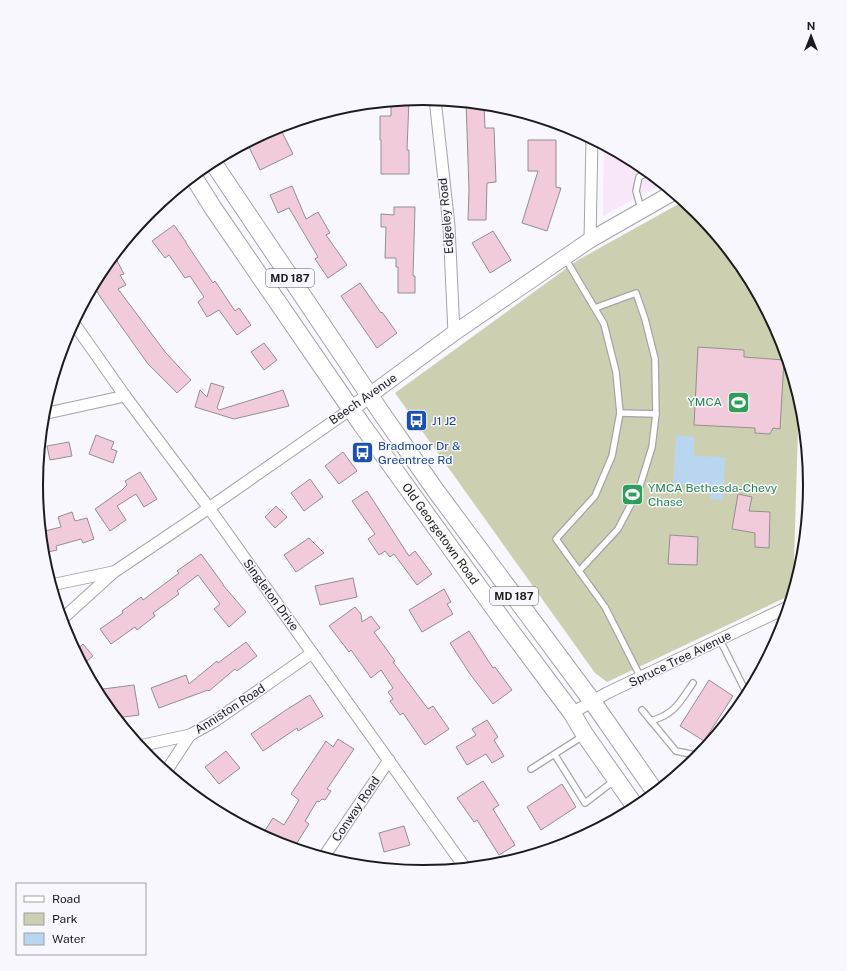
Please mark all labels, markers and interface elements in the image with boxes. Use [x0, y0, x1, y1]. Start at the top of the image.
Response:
north arrow [791, 16, 831, 56]
text: N [807, 20, 815, 32]
street label: Edgeley Road [436, 177, 456, 255]
road number: MD 187 [266, 269, 314, 287]
street label: Beech Avenue [327, 370, 400, 427]
sports icon: YMCA [725, 389, 751, 415]
place label: YMCA [687, 395, 722, 409]
bus stop icon: J1 J2 [403, 408, 429, 434]
place label: J1 J2 [432, 414, 456, 428]
place label: Bradmoor Dr & Greentree Rd [378, 439, 460, 467]
bus stop icon: Bradmoor Dr & Greentree Rd [350, 440, 376, 466]
street label: Old Georgetown Road [399, 480, 482, 587]
place label: YMCA Bethesda-Chevy Chase [648, 481, 778, 509]
sports icon: YMCA Bethesda-Chevy Chase [619, 482, 645, 508]
street label: Singleton Drive [240, 556, 302, 634]
road number: MD 187 [490, 587, 538, 605]
street label: Spruce Tree Avenue [627, 628, 734, 690]
street label: Anniston Road [192, 681, 268, 737]
street label: Conway Road [329, 774, 383, 844]
legend [16, 883, 146, 955]
text: Road [52, 892, 80, 906]
text: Park [52, 912, 78, 926]
text: Water [52, 932, 86, 946]

